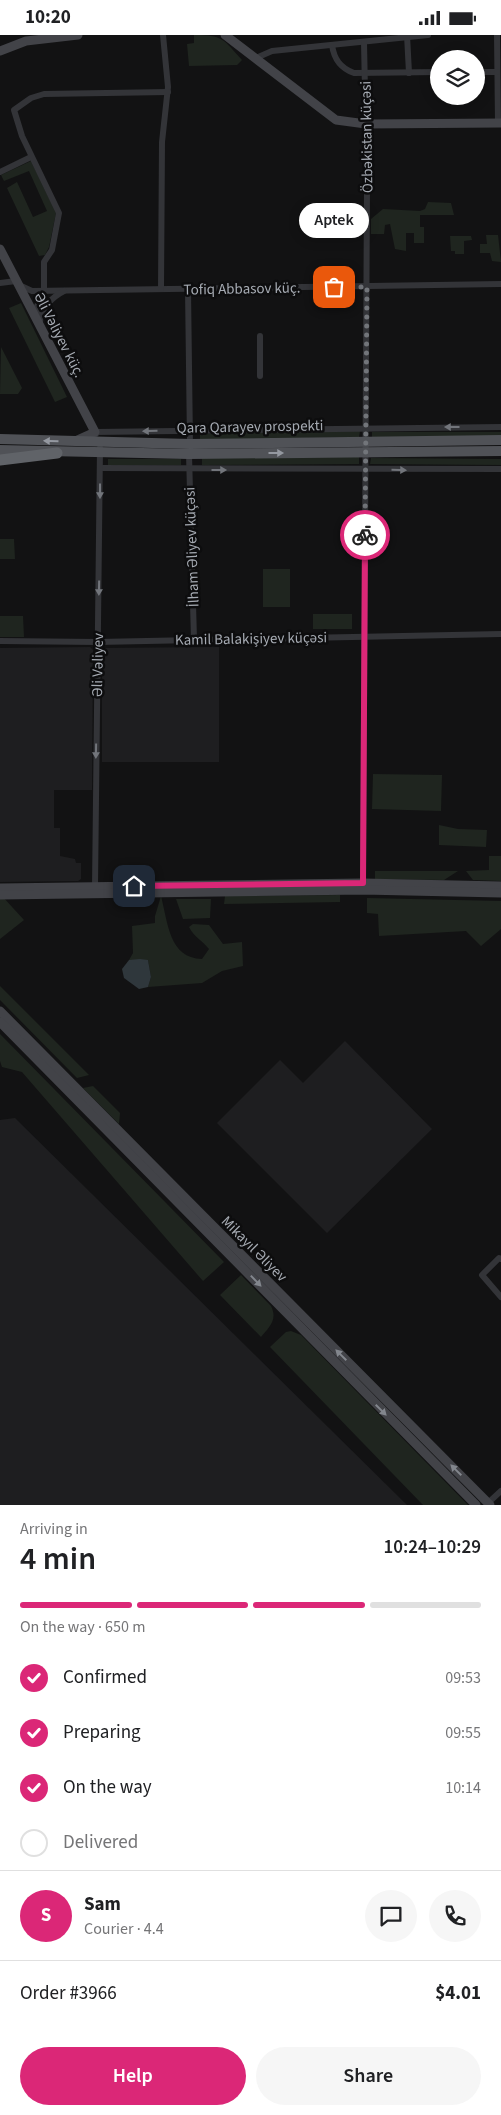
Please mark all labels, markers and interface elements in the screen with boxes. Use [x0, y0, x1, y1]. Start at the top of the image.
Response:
text: 10:20 [25, 4, 71, 31]
map controls [430, 50, 485, 105]
button: layers [430, 50, 485, 105]
street label: Özbəkistan küçəsi [356, 81, 378, 193]
callout: Aptek [299, 202, 369, 237]
text: Aptek [314, 209, 354, 231]
pin [313, 266, 355, 308]
icon: bag [320, 273, 348, 301]
street label: Tofiq Abbasov küç. [183, 277, 301, 301]
street label: Əli Vəliyev küç. [28, 289, 90, 381]
street label: Qara Qarayev prospekti [176, 415, 324, 439]
one-way arrow [444, 423, 460, 431]
one-way arrow [142, 427, 158, 435]
one-way arrow [43, 437, 59, 445]
one-way arrow [268, 449, 284, 457]
one-way arrow [211, 466, 227, 474]
one-way arrow [391, 466, 407, 474]
one-way arrow [96, 483, 104, 499]
street label: İlham Əliyev küçəsi [179, 487, 205, 607]
courier [340, 510, 390, 560]
icon: bike [351, 521, 379, 549]
one-way arrow [95, 580, 103, 596]
street label: Kamil Balakişiyev küçəsi [175, 627, 327, 651]
street label: Əli Vəliyev [87, 633, 109, 697]
one-way arrow [92, 743, 100, 759]
pin [113, 865, 155, 907]
icon: home [120, 872, 148, 900]
street label: Mikayıl Əliyev [216, 1211, 292, 1287]
one-way arrow [249, 1275, 261, 1287]
one-way arrow [335, 1349, 347, 1361]
one-way arrow [375, 1404, 387, 1416]
one-way arrow [450, 1465, 462, 1477]
text: Arriving in [20, 1518, 88, 1540]
text: 10:24–10:29 [383, 1534, 481, 1561]
text: 4 min [20, 1536, 96, 1582]
text: On the way · 650 m [20, 1616, 145, 1638]
icon: check [20, 1664, 48, 1692]
text: Confirmed [63, 1664, 147, 1691]
text: 09:53 [445, 1667, 481, 1689]
icon: check [20, 1719, 48, 1747]
text: Preparing [63, 1719, 141, 1746]
text: 09:55 [445, 1722, 481, 1744]
icon: check [20, 1774, 48, 1802]
text: On the way [63, 1774, 152, 1801]
text: 10:14 [445, 1777, 481, 1799]
text: Delivered [63, 1829, 138, 1856]
button: chat [365, 1890, 417, 1942]
button: phone [429, 1890, 481, 1942]
text: Sam [84, 1891, 121, 1918]
text: S [41, 1902, 51, 1929]
text: Courier · 4.4 [84, 1918, 164, 1940]
text: Order #3966 [20, 1980, 117, 2007]
text: $4.01 [435, 1980, 481, 2007]
button: Help [20, 2047, 246, 2105]
button: Share [256, 2047, 481, 2105]

